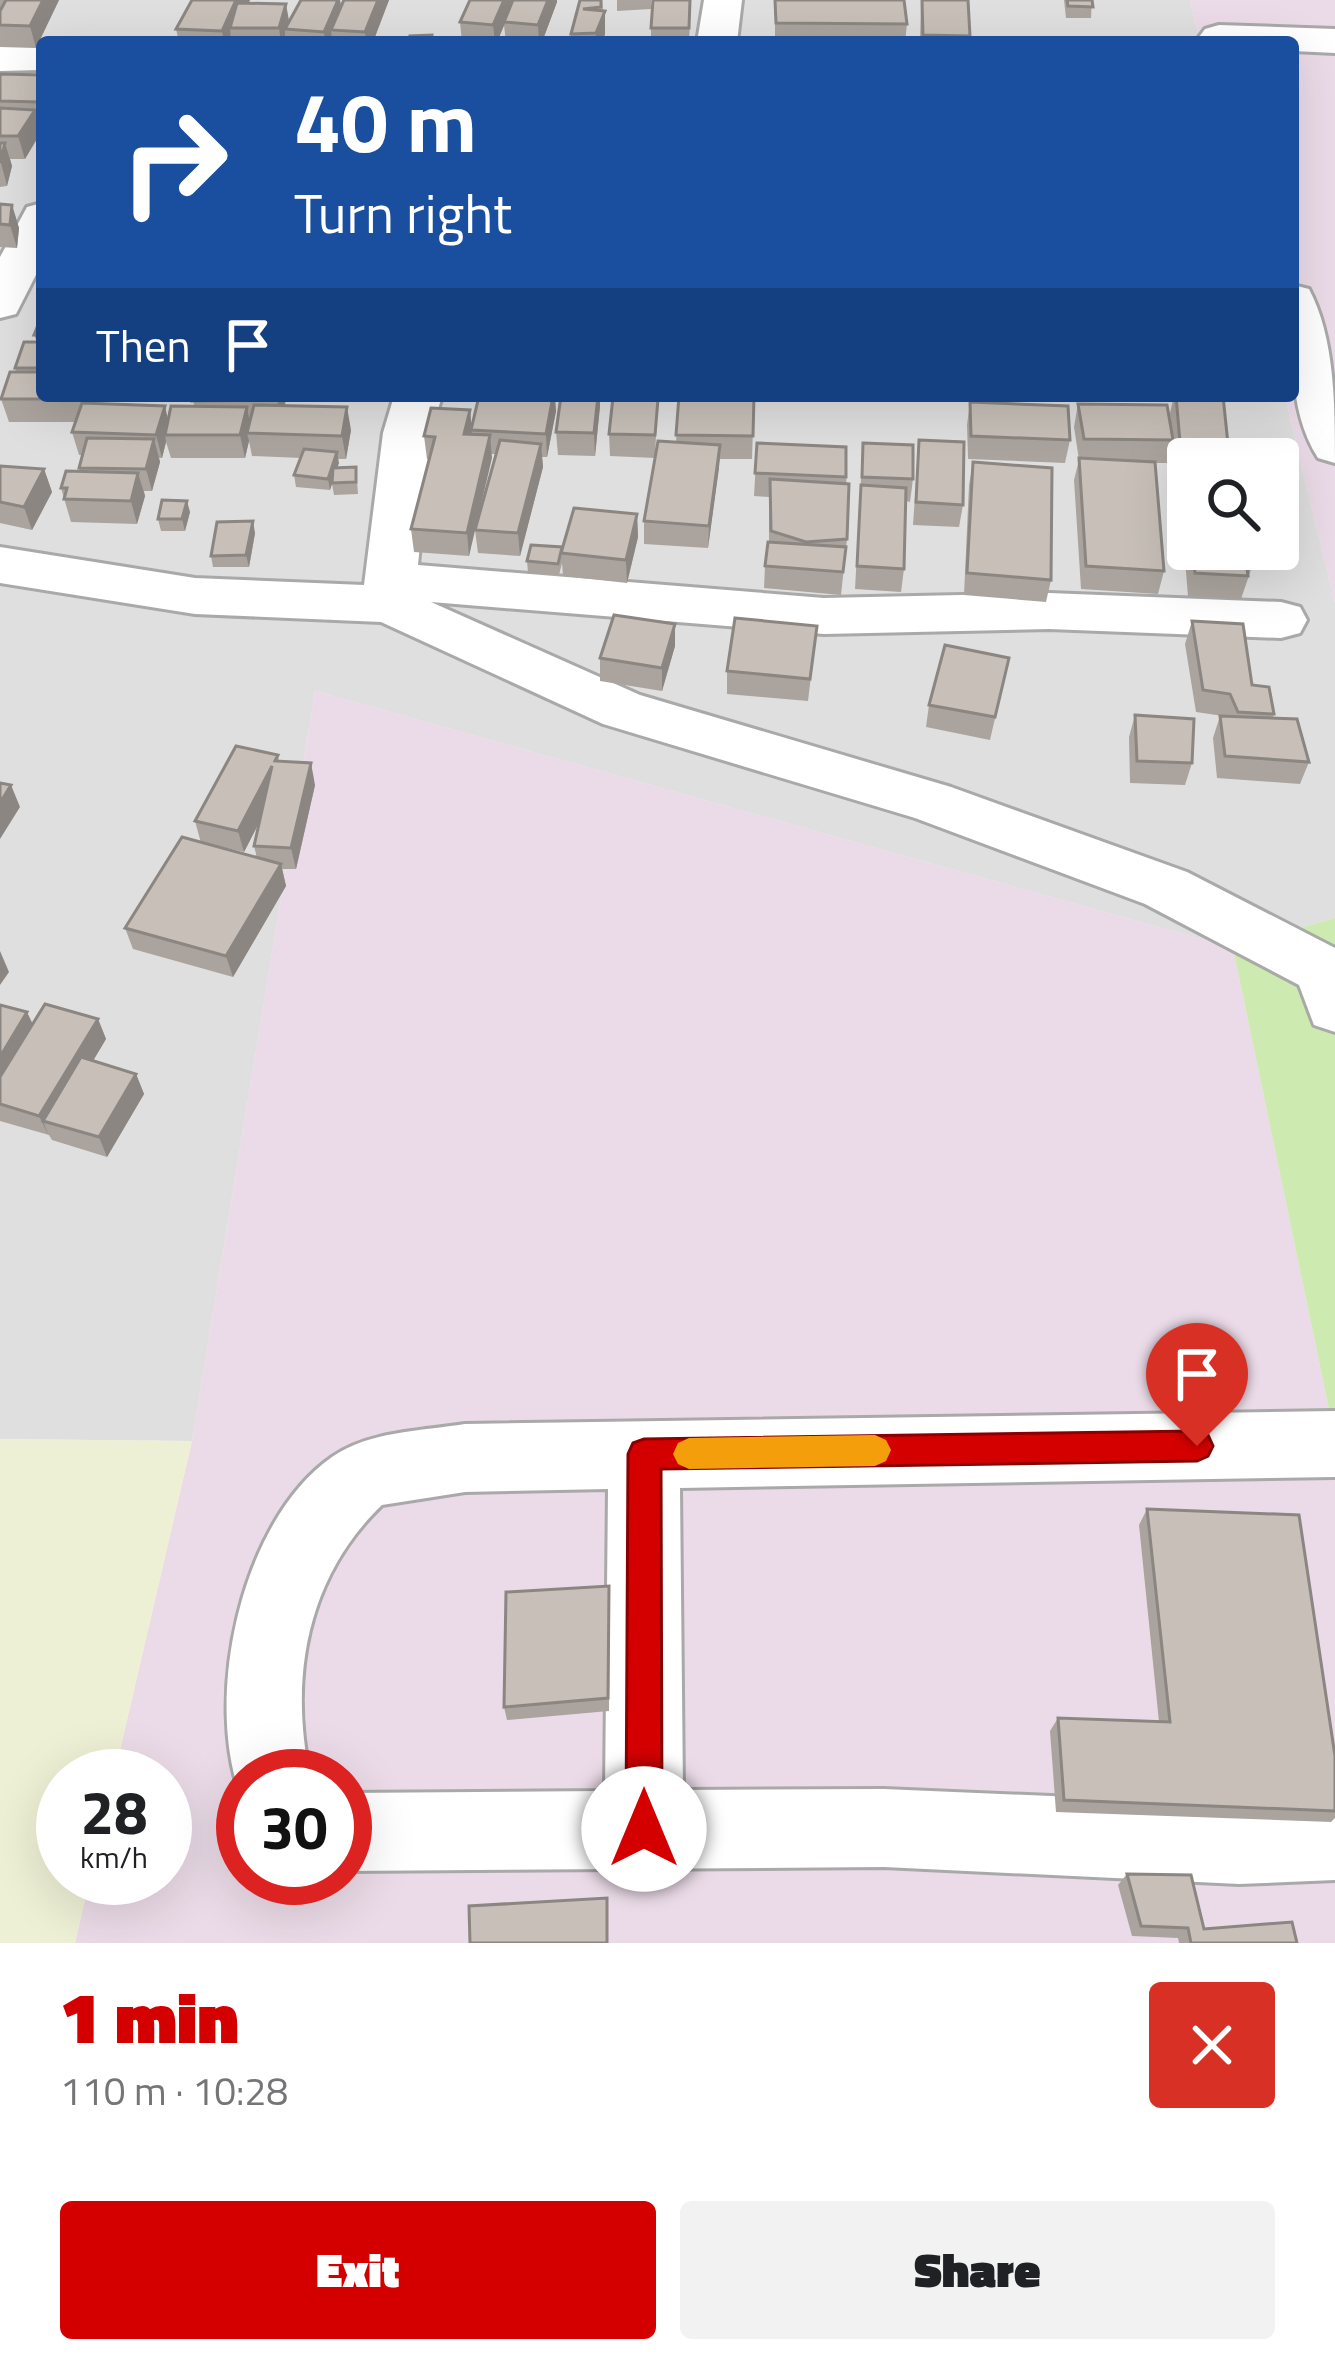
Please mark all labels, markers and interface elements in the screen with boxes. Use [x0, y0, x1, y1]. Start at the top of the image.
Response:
text: 40 m [294, 57, 477, 185]
icon: right [96, 84, 252, 240]
text: Turn right [294, 172, 512, 254]
text: Then [96, 311, 191, 379]
icon: arrive [215, 312, 281, 378]
map controls [1167, 438, 1299, 570]
button: search [1167, 438, 1299, 570]
pin [1146, 1323, 1248, 1446]
icon: arrive [1164, 1341, 1230, 1407]
speed limit sign: 30 [216, 1749, 372, 1905]
text: 28 [80, 1766, 148, 1857]
position arrow [581, 1766, 707, 1892]
text: km/h [80, 1834, 148, 1880]
text: 1 min [60, 1961, 239, 2071]
button: close [1149, 1982, 1275, 2108]
text: 110 m · 10:28 [60, 2061, 288, 2120]
button: Exit [60, 2201, 656, 2339]
button: Share [680, 2201, 1275, 2339]

